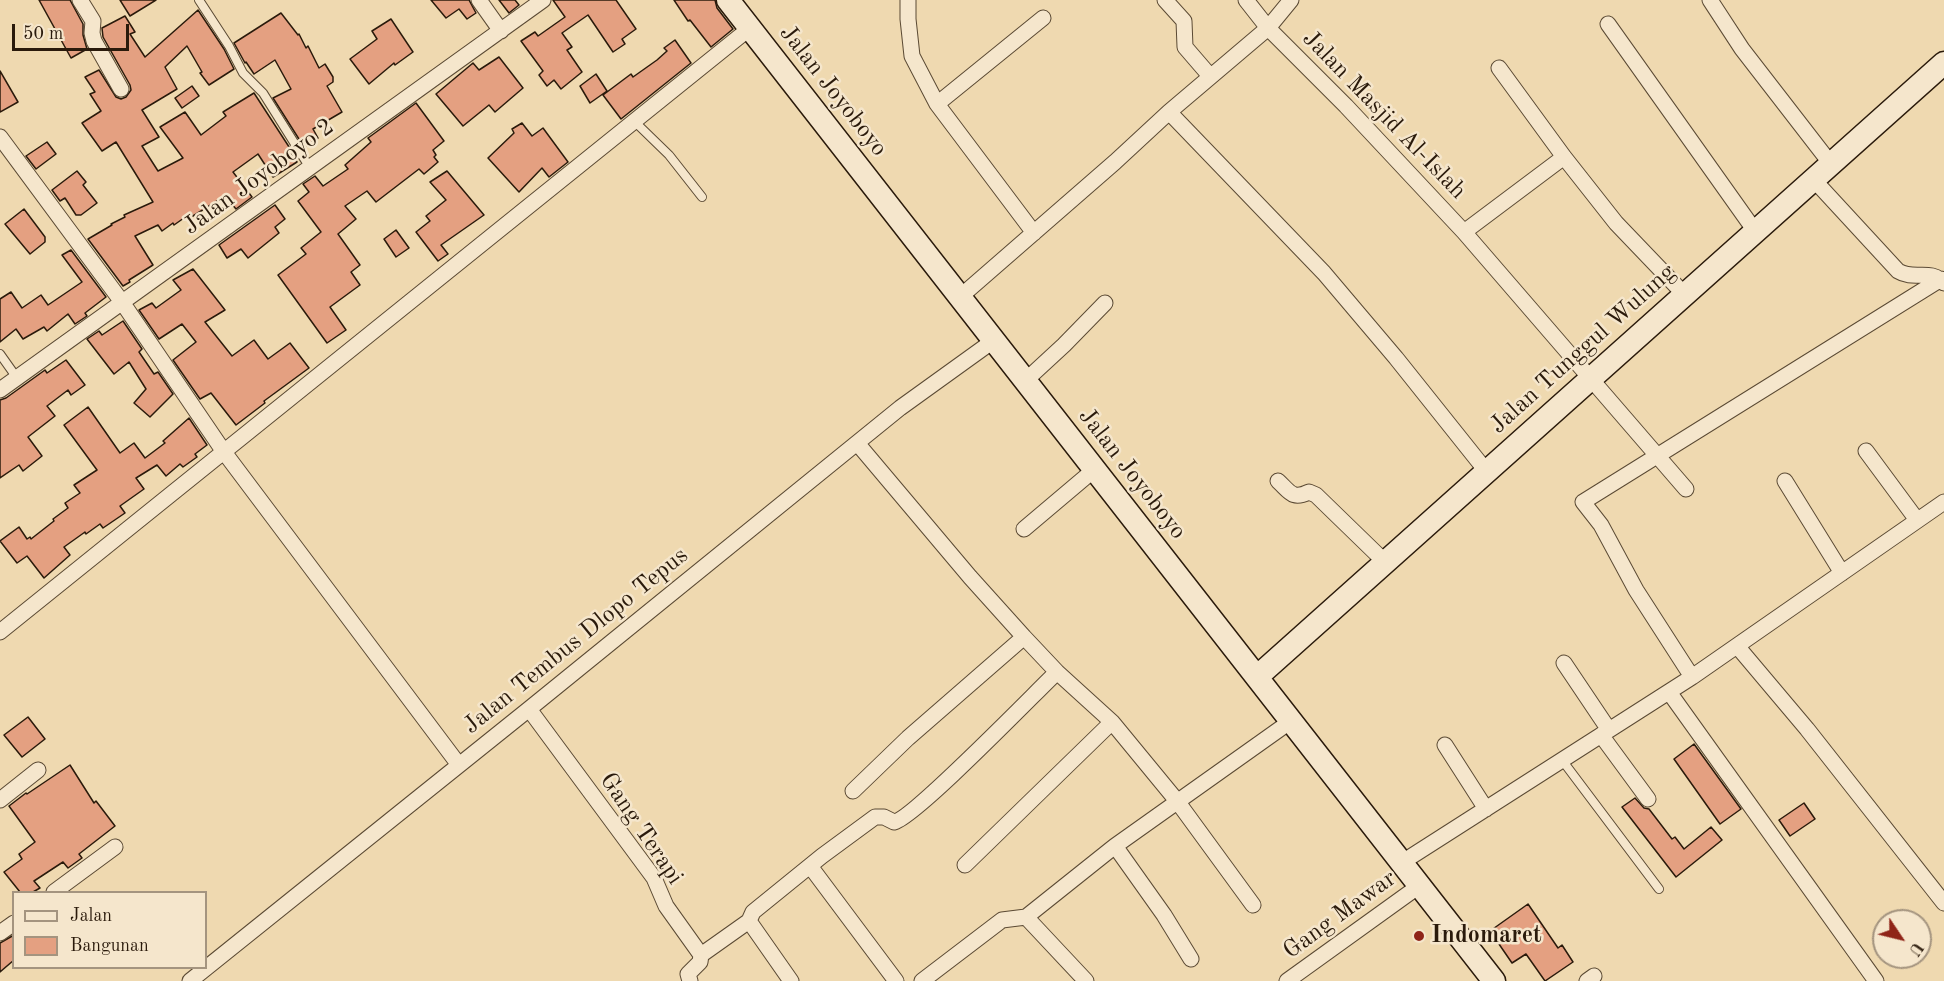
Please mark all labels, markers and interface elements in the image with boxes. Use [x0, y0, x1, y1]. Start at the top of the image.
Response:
scale bar [15, 12, 132, 50]
street label: Jalan Joyoboyo [773, 20, 893, 162]
text: 50 m [23, 25, 63, 43]
street label: Jalan Masjid Al-Islah [1296, 25, 1472, 205]
street label: Jalan Joyoboyo 2 [178, 113, 340, 241]
street label: Jalan Tunggul Wulung [1484, 258, 1682, 440]
street label: Jalan Joyoboyo [1072, 403, 1192, 545]
street label: Jalan Tembus Dlopo Tepus [458, 541, 694, 741]
street label: Gang Terapi [593, 768, 689, 890]
street label: Gang Mawar [1278, 864, 1402, 966]
legend [12, 891, 207, 969]
text: Jalan [70, 907, 112, 925]
north arrow [1872, 909, 1932, 969]
place label: Indomaret [1431, 922, 1542, 950]
marker: Indomaret [1412, 929, 1426, 943]
text: Bangunan [70, 937, 149, 955]
text: U [1905, 938, 1925, 958]

